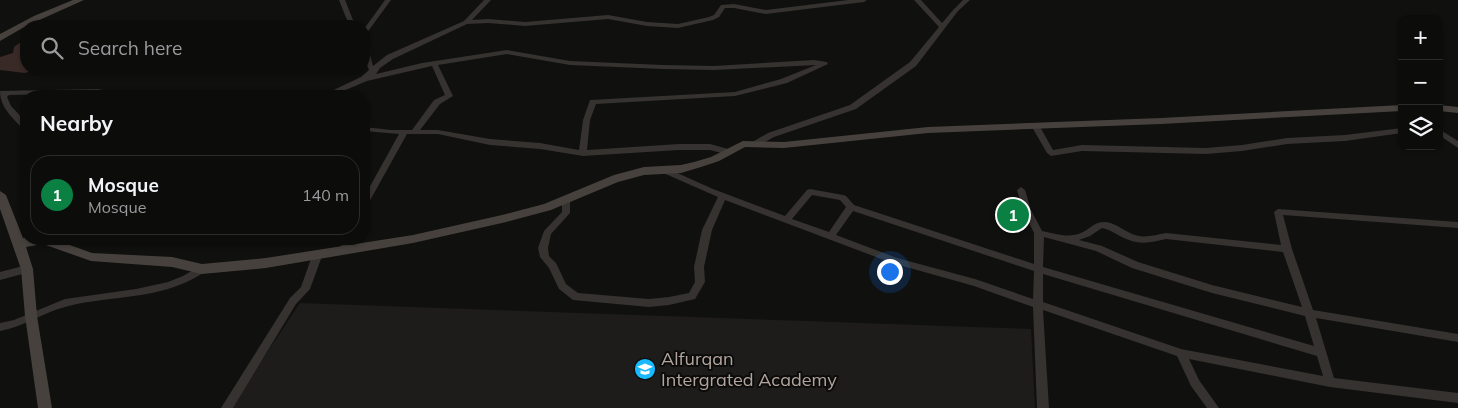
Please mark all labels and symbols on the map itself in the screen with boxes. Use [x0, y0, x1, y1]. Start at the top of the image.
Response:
pin: 1 [997, 196, 1029, 234]
your location [877, 259, 903, 285]
place label: Alfurqan Intergrated Academy [661, 347, 837, 391]
school or university icon: Alfurqan Intergrated Academy [633, 357, 657, 381]

